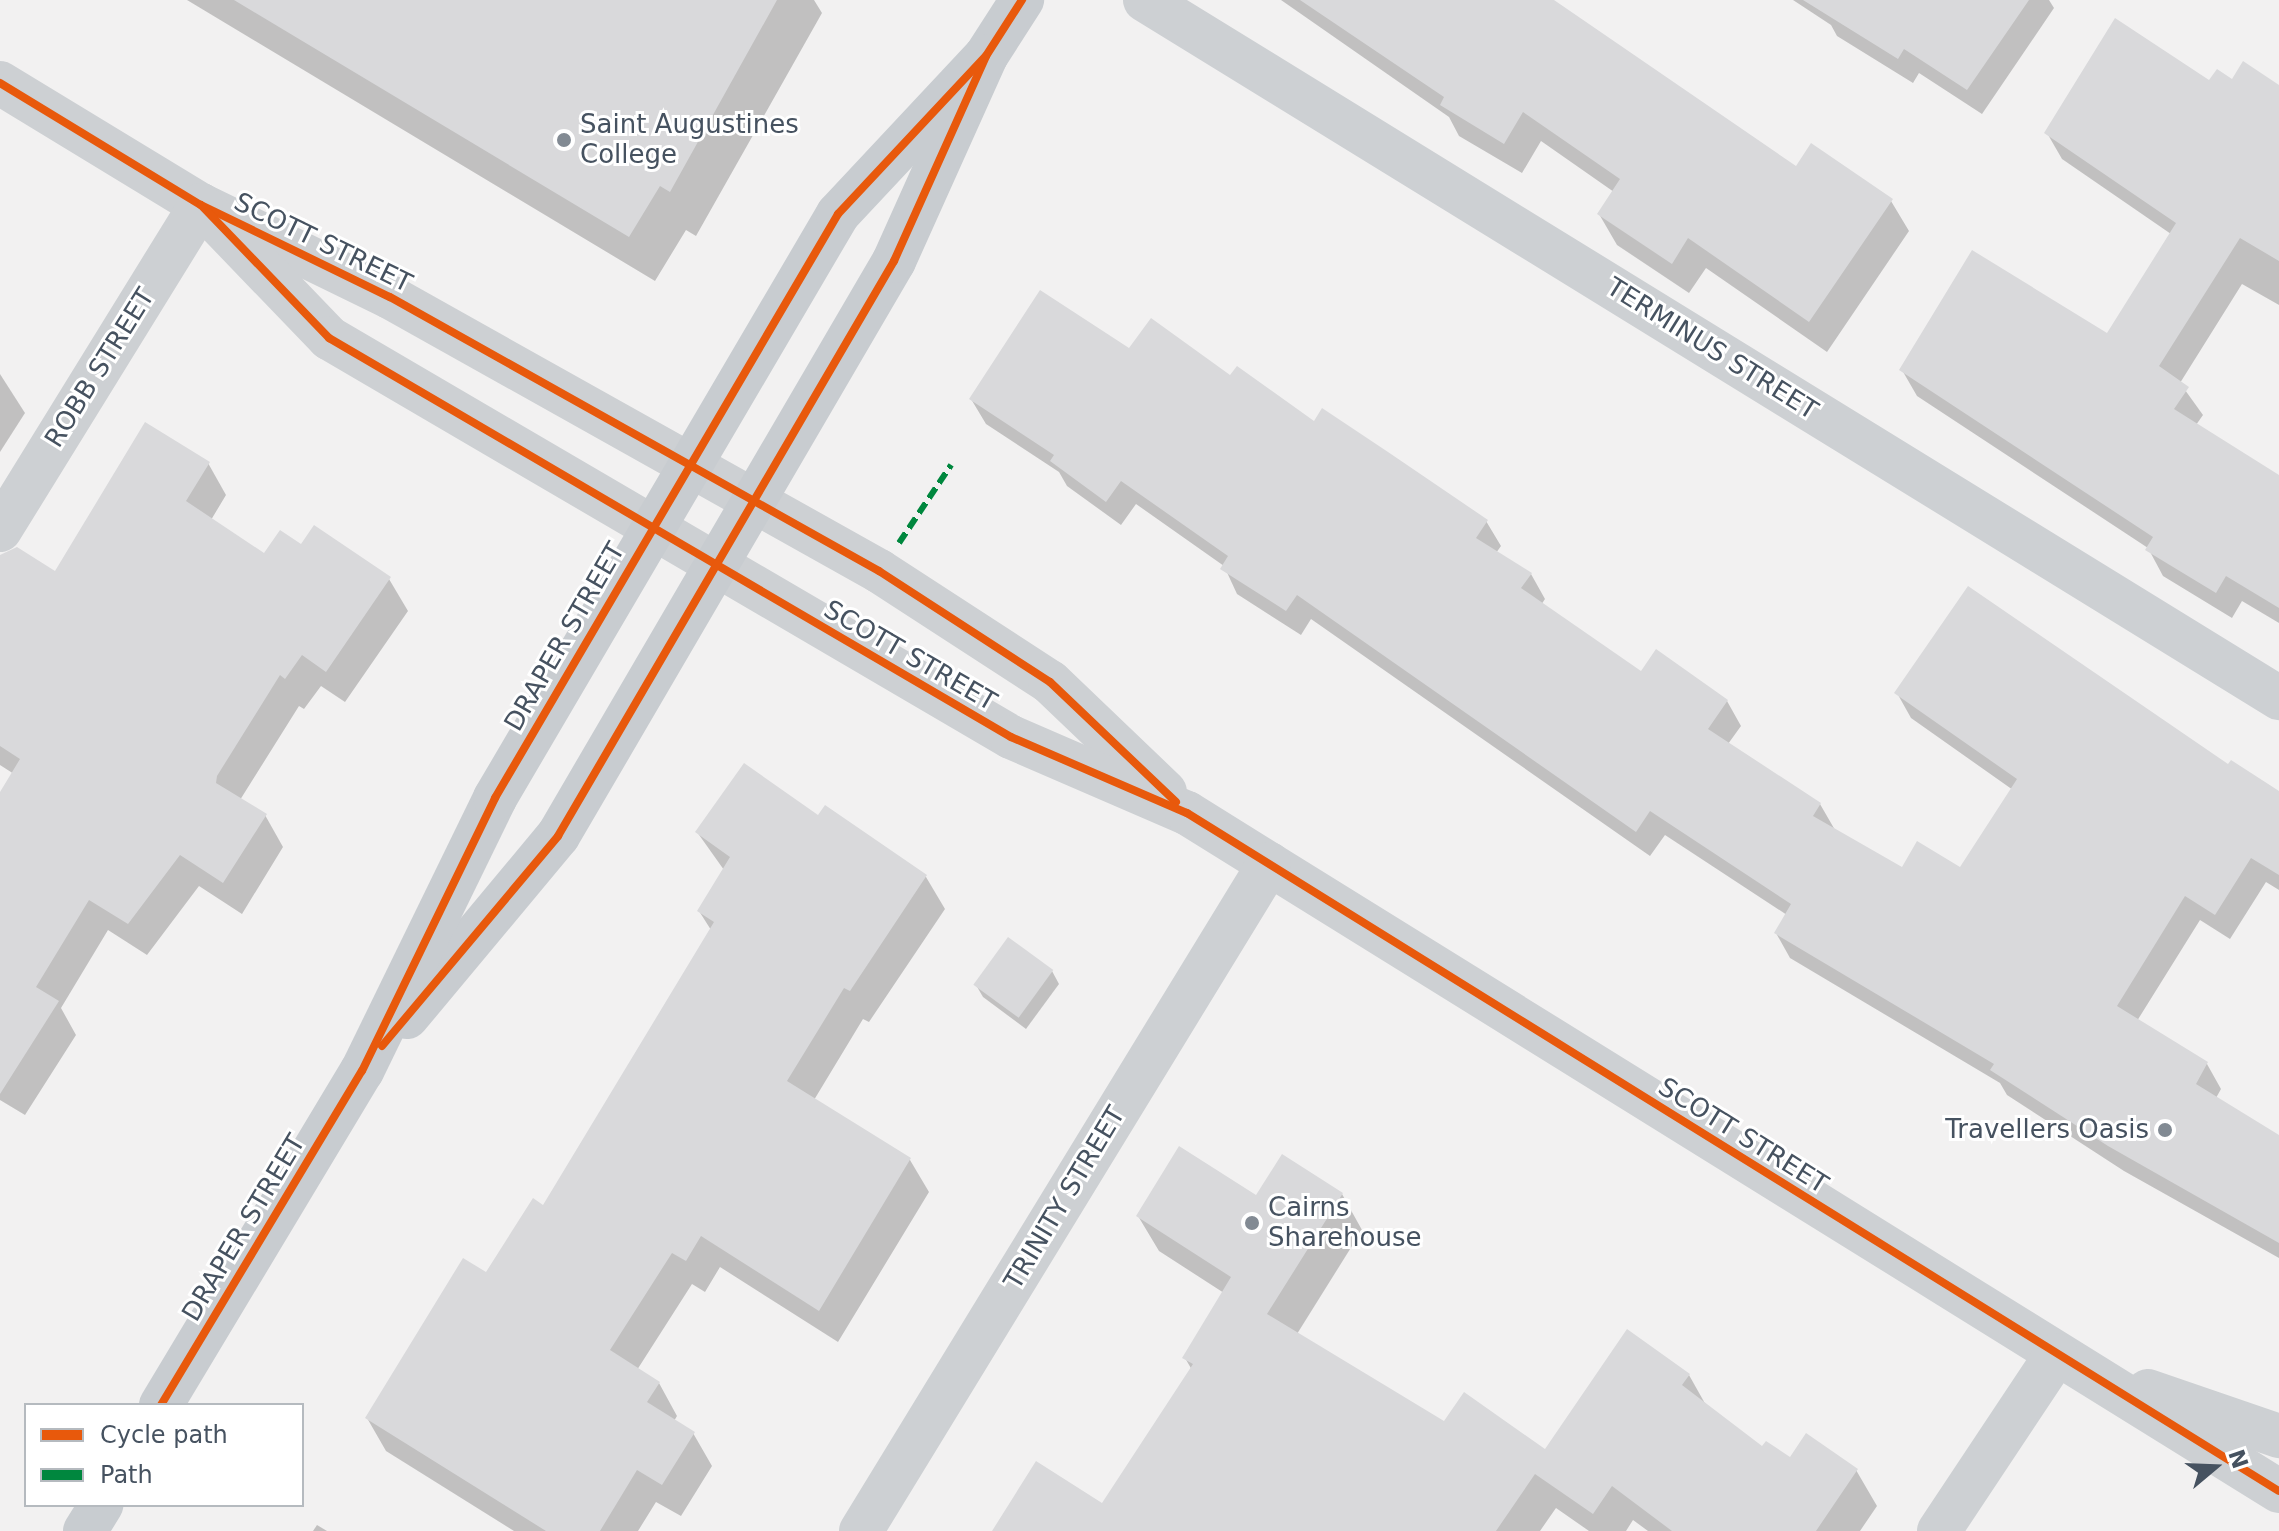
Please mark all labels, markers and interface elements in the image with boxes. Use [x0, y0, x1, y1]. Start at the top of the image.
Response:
place label: Saint Augustines College [580, 109, 799, 170]
marker: Saint Augustines College [555, 131, 573, 149]
street label: SCOTT STREET [229, 186, 417, 300]
street label: TERMINUS STREET [1601, 271, 1823, 427]
street label: ROBB STREET [39, 283, 161, 453]
street label: DRAPER STREET [498, 537, 632, 737]
street label: SCOTT STREET [818, 594, 1002, 718]
street label: SCOTT STREET [1653, 1071, 1833, 1201]
street label: TRINITY STREET [998, 1101, 1132, 1295]
place label: Travellers Oasis [1945, 1114, 2149, 1146]
marker: Travellers Oasis [2156, 1121, 2174, 1139]
street label: DRAPER STREET [176, 1129, 312, 1327]
place label: Cairns Sharehouse [1268, 1192, 1421, 1254]
marker: Cairns Sharehouse [1243, 1214, 1261, 1232]
legend [24, 1403, 304, 1507]
text: Cycle path [100, 1421, 228, 1449]
north arrow [2175, 1427, 2255, 1507]
text: N [2223, 1446, 2253, 1472]
text: Path [100, 1461, 153, 1489]

